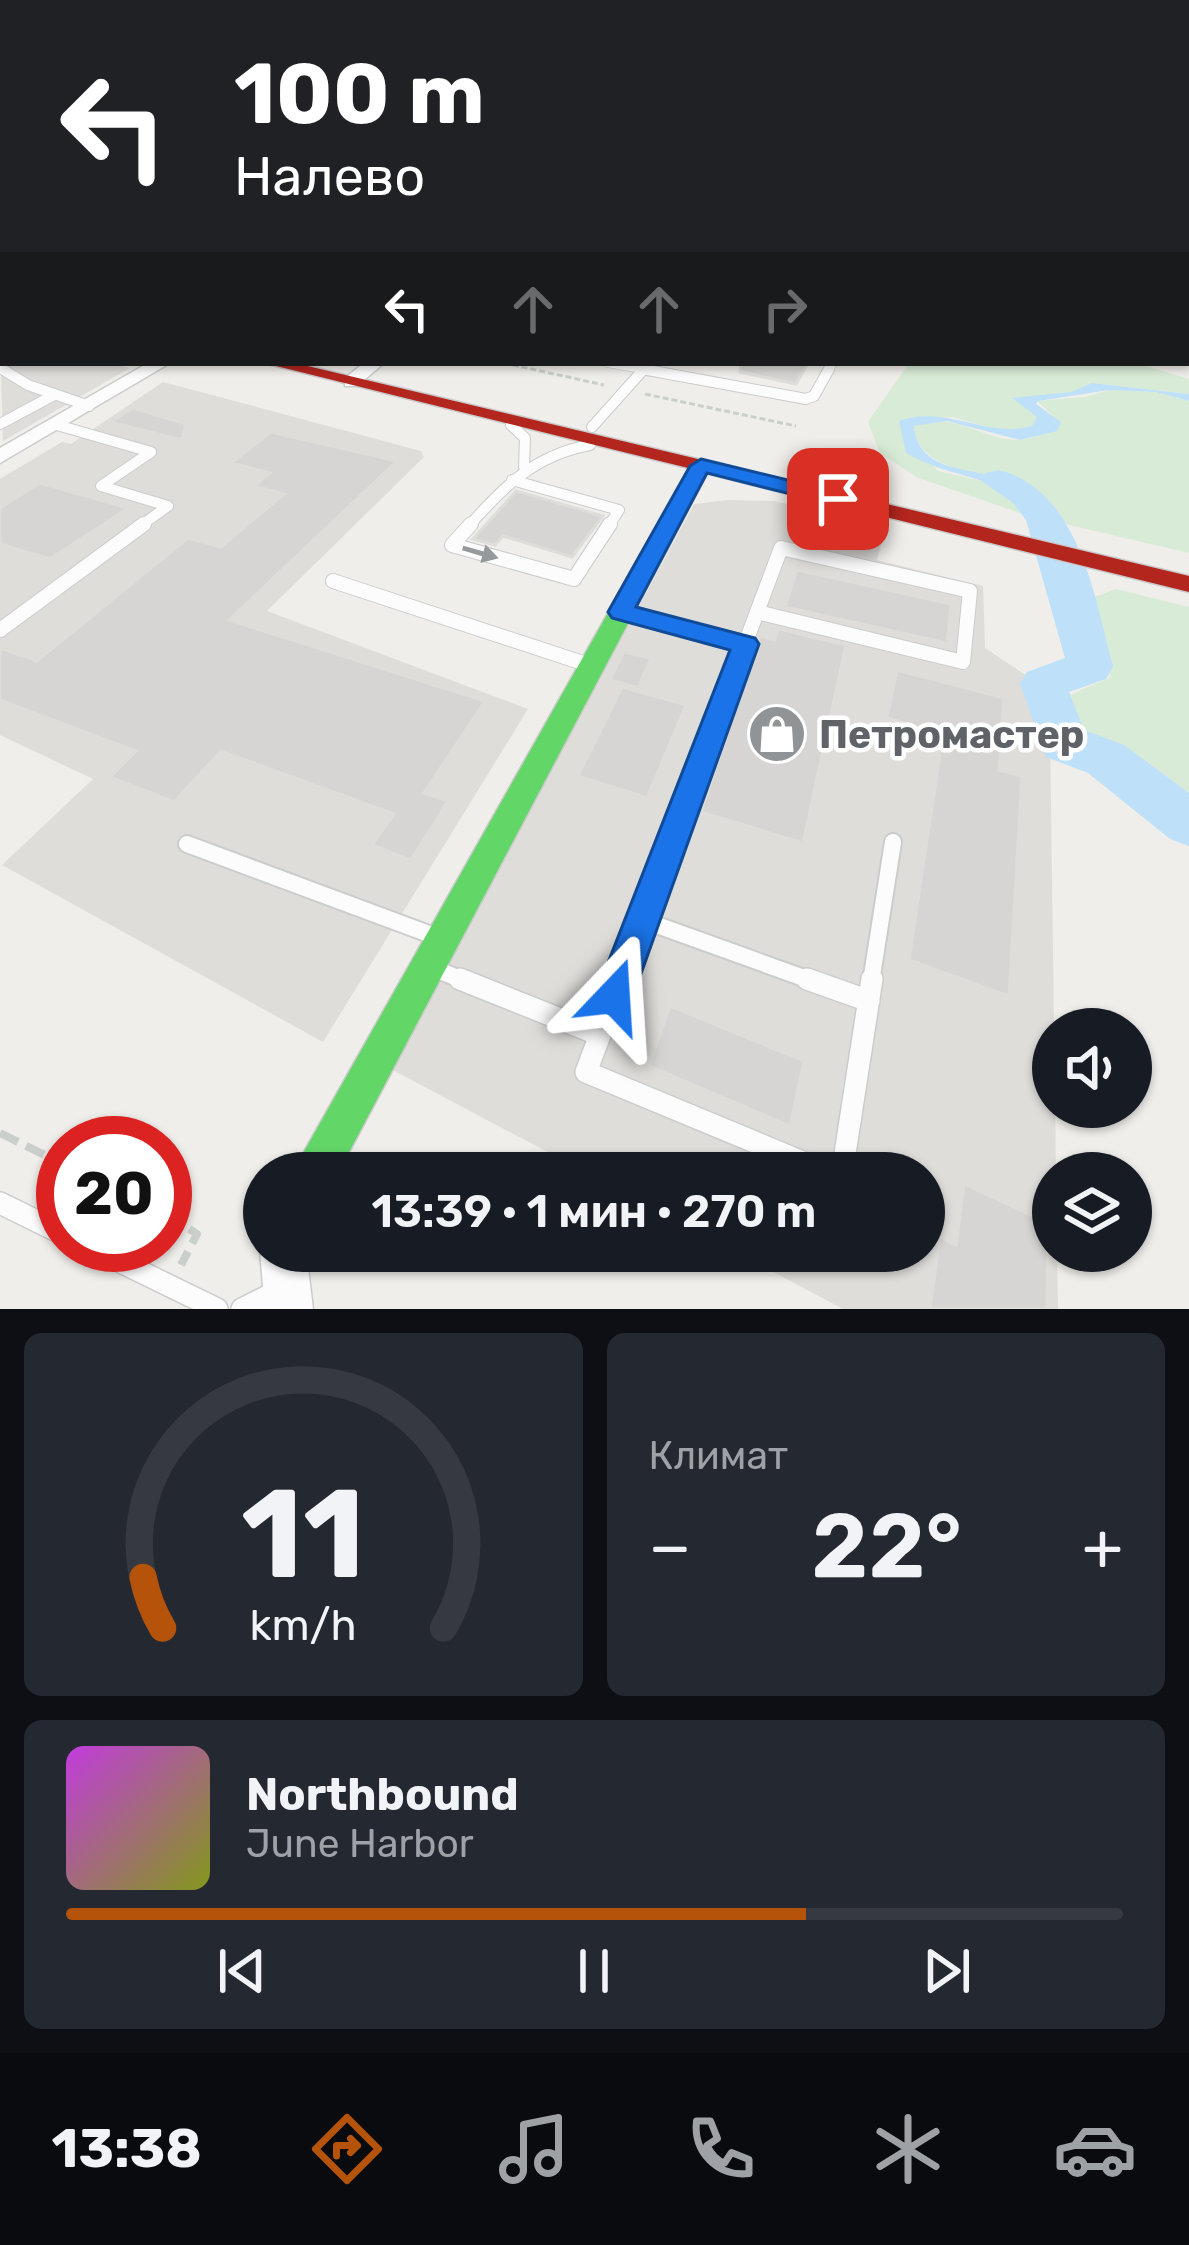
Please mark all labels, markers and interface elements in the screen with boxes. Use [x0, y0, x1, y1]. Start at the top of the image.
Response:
text: 100 m [234, 44, 485, 144]
icon: left [36, 48, 192, 204]
text: Налево [234, 145, 425, 209]
icon: left [374, 276, 440, 342]
icon: ahead [500, 276, 566, 342]
icon: ahead [626, 276, 692, 342]
icon: right [752, 276, 818, 342]
pin [787, 448, 889, 550]
icon: arrive [805, 466, 871, 532]
one-way arrow [462, 545, 499, 563]
shop icon: Петромастер [746, 703, 808, 765]
place label: Петромастер [819, 712, 1084, 758]
position arrow [551, 933, 677, 1059]
map controls [1032, 1008, 1152, 1272]
button: sound [1032, 1008, 1152, 1128]
speed limit sign: 20 [36, 1116, 192, 1272]
button: layers [1032, 1152, 1152, 1272]
text: 13:39 · 1 мин · 270 m [372, 1185, 816, 1238]
text: Климат [649, 1433, 788, 1479]
text: 11 [241, 1460, 365, 1608]
text: 22° [811, 1493, 962, 1600]
text: − [649, 1507, 691, 1586]
text: + [1082, 1507, 1123, 1586]
text: km/h [250, 1599, 357, 1650]
text: Northbound [246, 1768, 519, 1821]
text: June Harbor [246, 1821, 474, 1867]
icon: previous [209, 1938, 275, 2004]
icon: pause [561, 1938, 627, 2004]
icon: next [914, 1938, 980, 2004]
icon: directions [305, 2107, 389, 2191]
icon: music [492, 2107, 576, 2191]
icon: phone [679, 2107, 763, 2191]
icon: climate [866, 2107, 950, 2191]
icon: car [1053, 2107, 1137, 2191]
text: 13:38 [52, 2117, 202, 2181]

